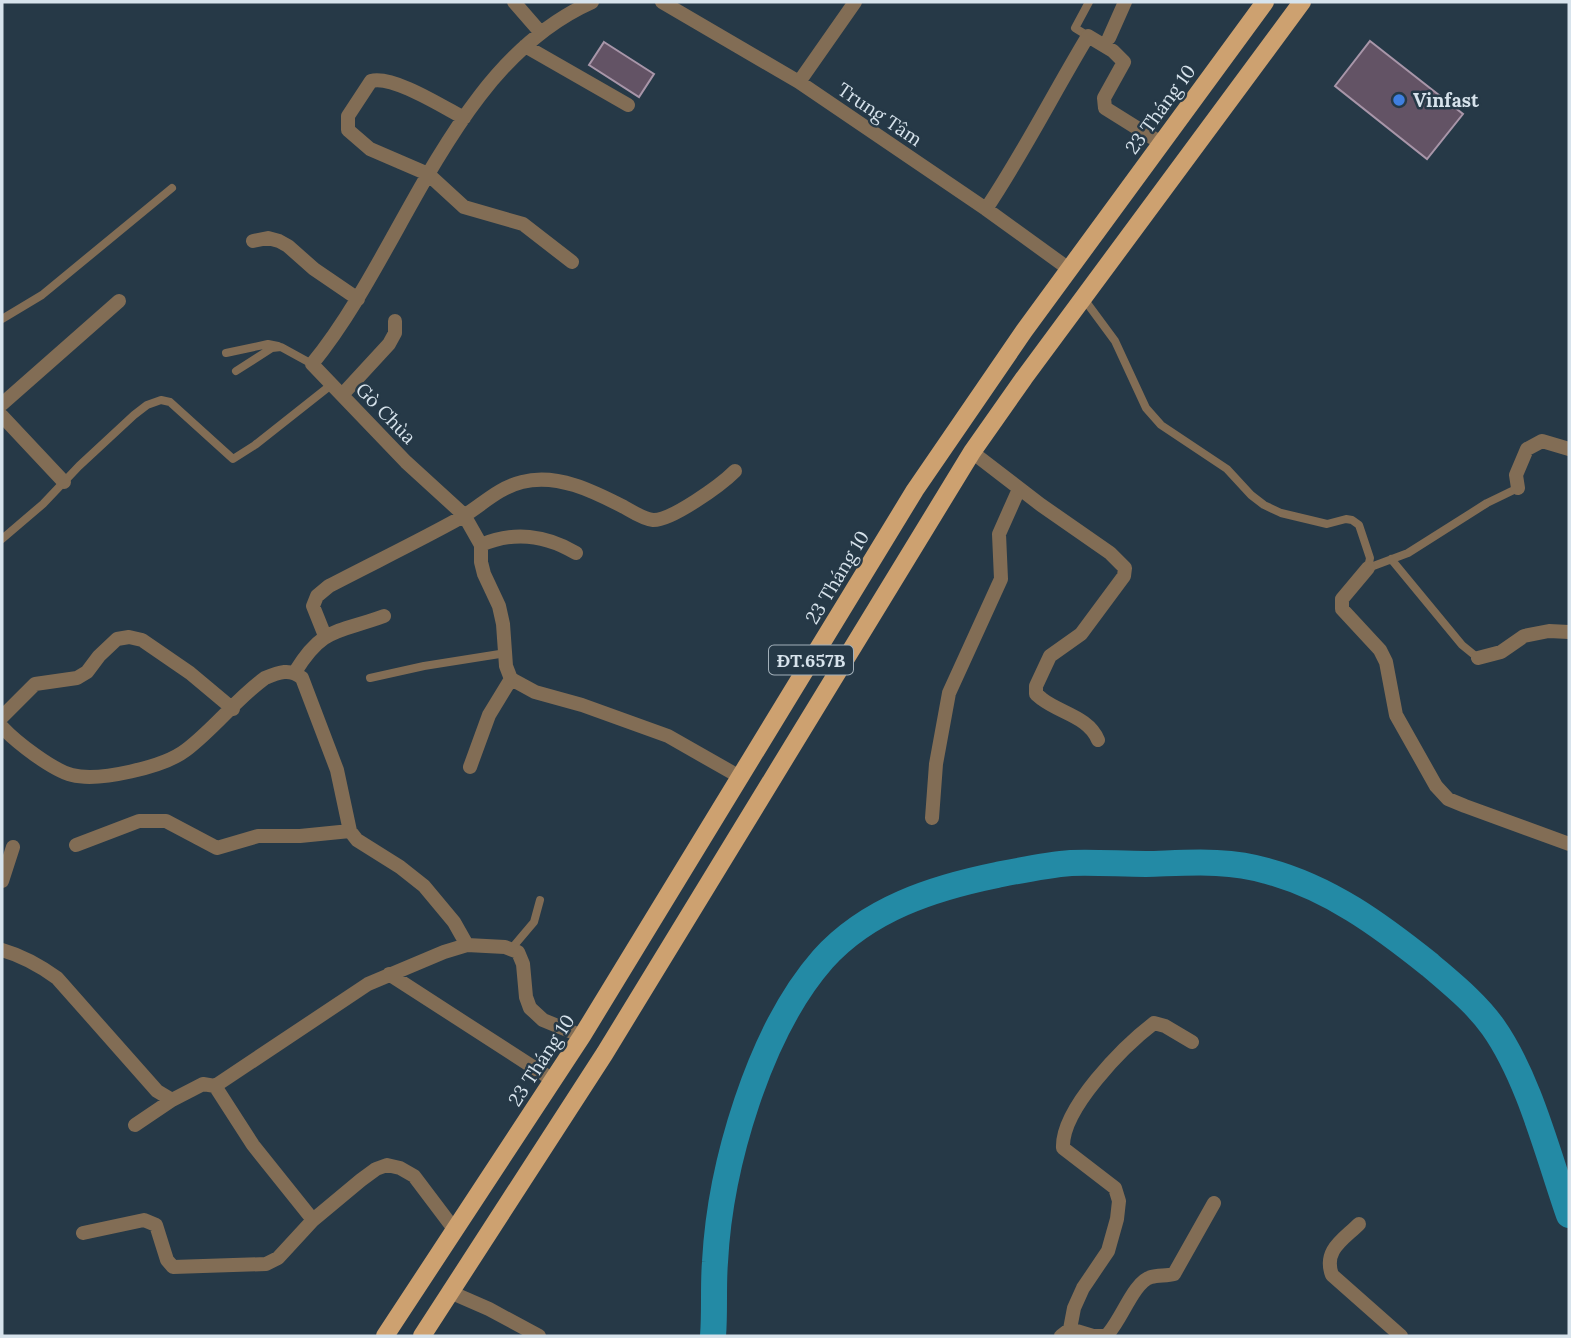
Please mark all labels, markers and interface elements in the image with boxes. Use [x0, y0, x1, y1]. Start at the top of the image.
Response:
street label: 23 Tháng 10 [1120, 60, 1200, 158]
street label: Trung Tâm [833, 77, 927, 151]
place label: Vinfast [1413, 88, 1480, 112]
marker: Vinfast [1391, 92, 1407, 108]
street label: Gò Chùa [351, 377, 421, 449]
street label: 23 Tháng 10 [800, 526, 874, 628]
road number: ĐT.657B [769, 646, 853, 674]
street label: 23 Tháng 10 [502, 1010, 580, 1110]

